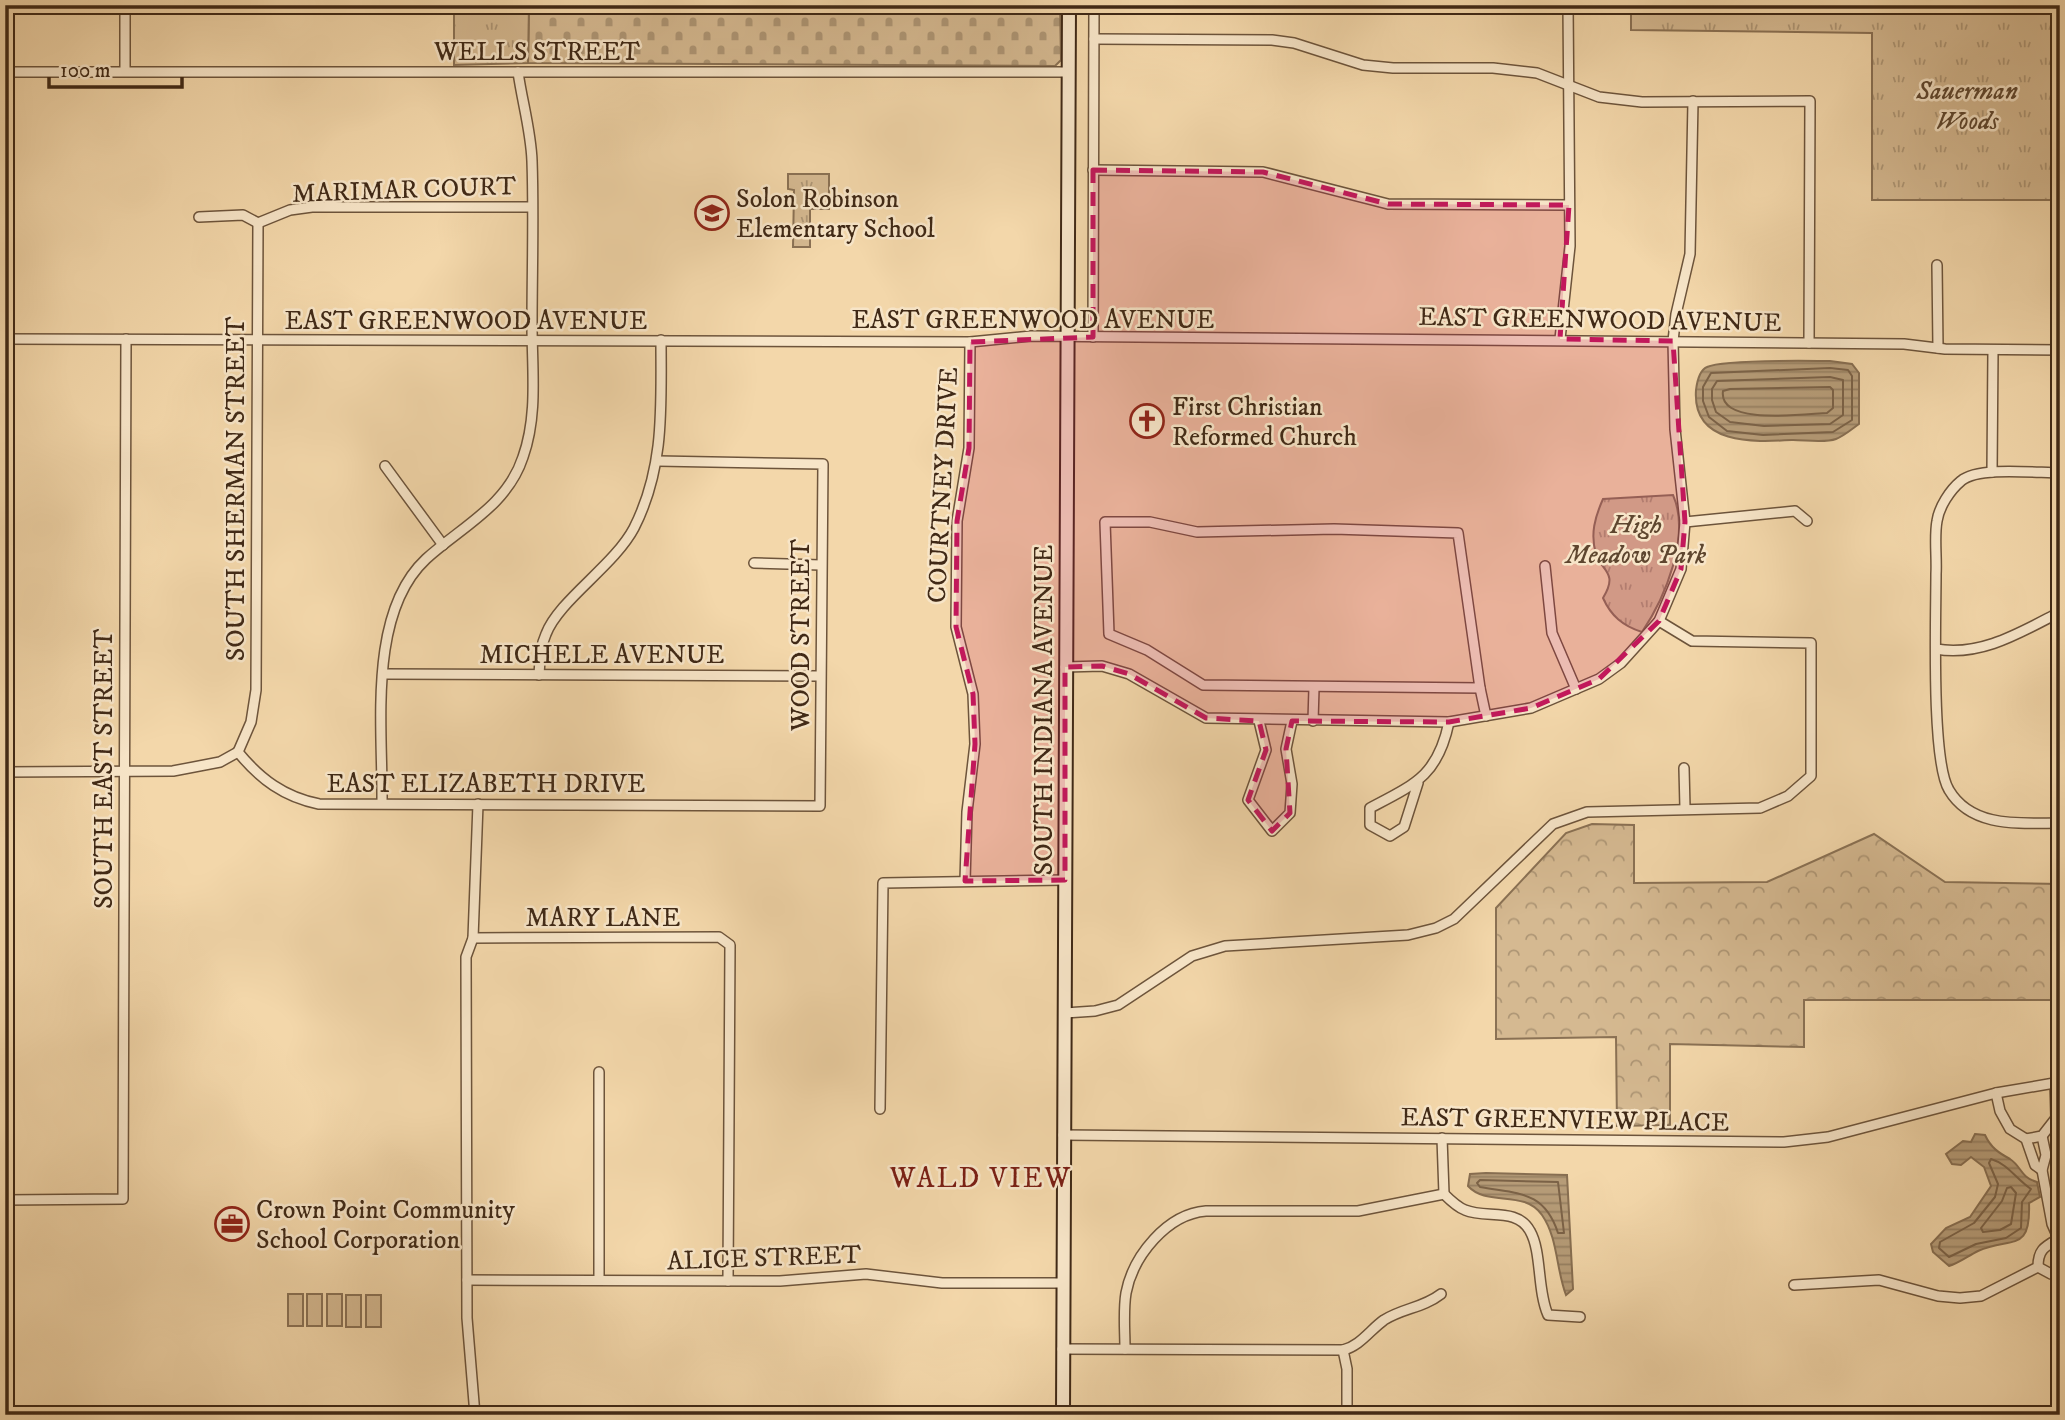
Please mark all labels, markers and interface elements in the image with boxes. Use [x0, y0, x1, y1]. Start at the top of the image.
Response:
street label: WELLS STREET [433, 36, 640, 69]
scale bar [49, 46, 182, 90]
text: 100 m [60, 58, 111, 84]
park label: Sauerman Woods [1915, 75, 2018, 138]
street label: MARIMAR COURT [291, 170, 517, 211]
place label: Solon Robinson Elementary School [736, 183, 935, 246]
school or university icon: Solon Robinson Elementary School [693, 194, 731, 232]
street label: EAST GREENWOOD AVENUE [1418, 301, 1782, 340]
street label: EAST GREENWOOD AVENUE [851, 304, 1215, 337]
street label: EAST GREENWOOD AVENUE [284, 305, 648, 338]
street label: SOUTH SHERMAN STREET [220, 316, 253, 661]
street label: COURTNEY DRIVE [921, 366, 966, 604]
place label: First Christian Reformed Church [1172, 391, 1357, 454]
church icon: First Christian Reformed Church [1128, 402, 1166, 440]
park label: High Meadow Park [1564, 509, 1706, 572]
street label: WOOD STREET [785, 539, 818, 732]
street label: SOUTH INDIANA AVENUE [1028, 545, 1061, 876]
street label: SOUTH EAST STREET [88, 629, 121, 909]
street label: MICHELE AVENUE [479, 639, 725, 672]
street label: EAST ELIZABETH DRIVE [327, 768, 645, 801]
street label: MARY LANE [526, 902, 680, 935]
street label: EAST GREENVIEW PLACE [1400, 1101, 1730, 1140]
district label: WALD VIEW [889, 1161, 1072, 1196]
place label: Crown Point Community School Corporation [256, 1194, 515, 1257]
office icon: Crown Point Community School Corporation [213, 1205, 251, 1243]
street label: ALICE STREET [666, 1239, 862, 1278]

